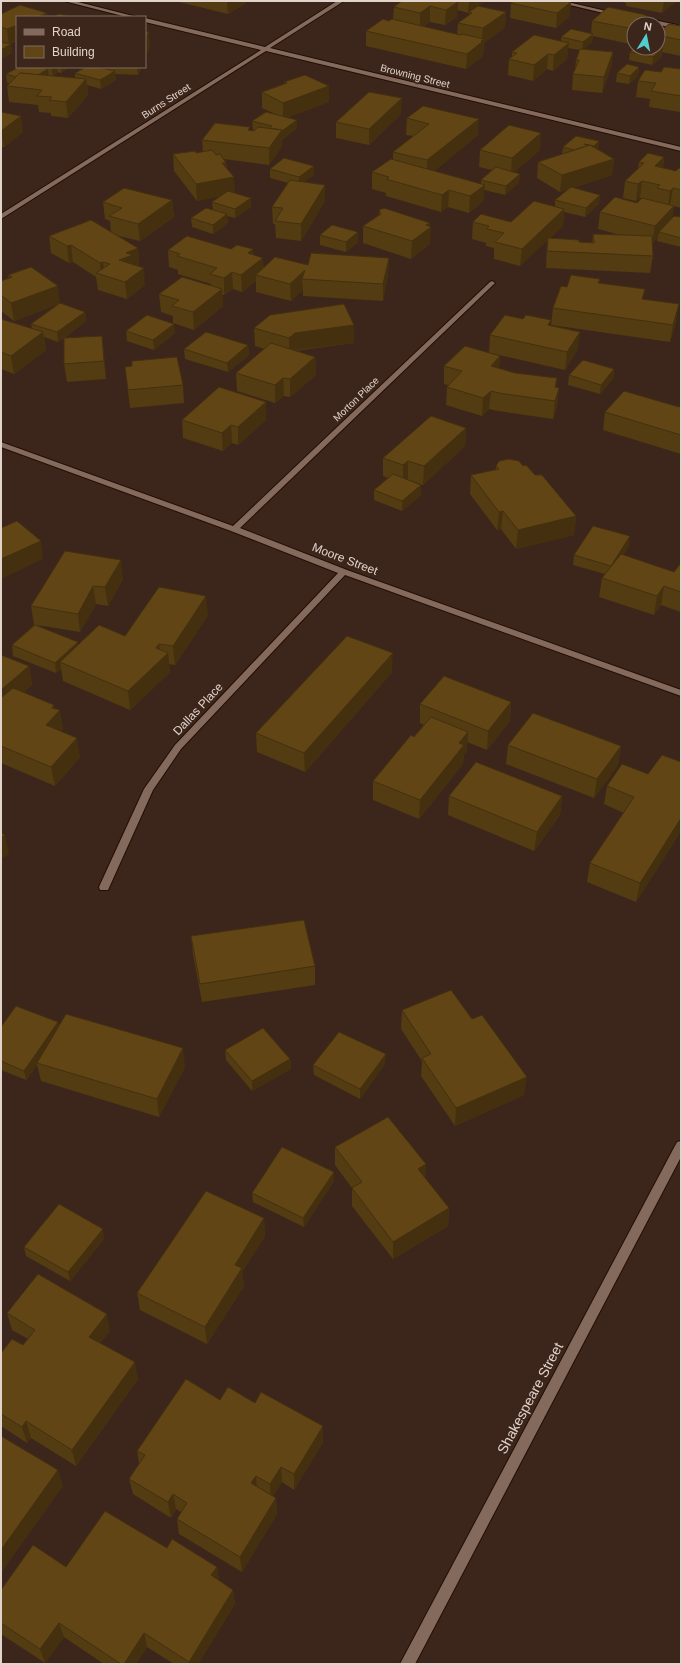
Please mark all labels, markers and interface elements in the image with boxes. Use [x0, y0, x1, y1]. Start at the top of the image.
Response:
legend [16, 16, 146, 68]
north arrow [626, 16, 666, 56]
text: N [643, 20, 653, 33]
text: Road [52, 25, 81, 39]
text: Building [52, 45, 95, 59]
street label: Browning Street [379, 62, 451, 90]
street label: Burns Street [140, 81, 192, 121]
street label: Morton Place [331, 374, 381, 423]
street label: Moore Street [310, 540, 381, 578]
street label: Dallas Place [170, 680, 226, 738]
street label: Shakespeare Street [494, 1340, 566, 1456]

